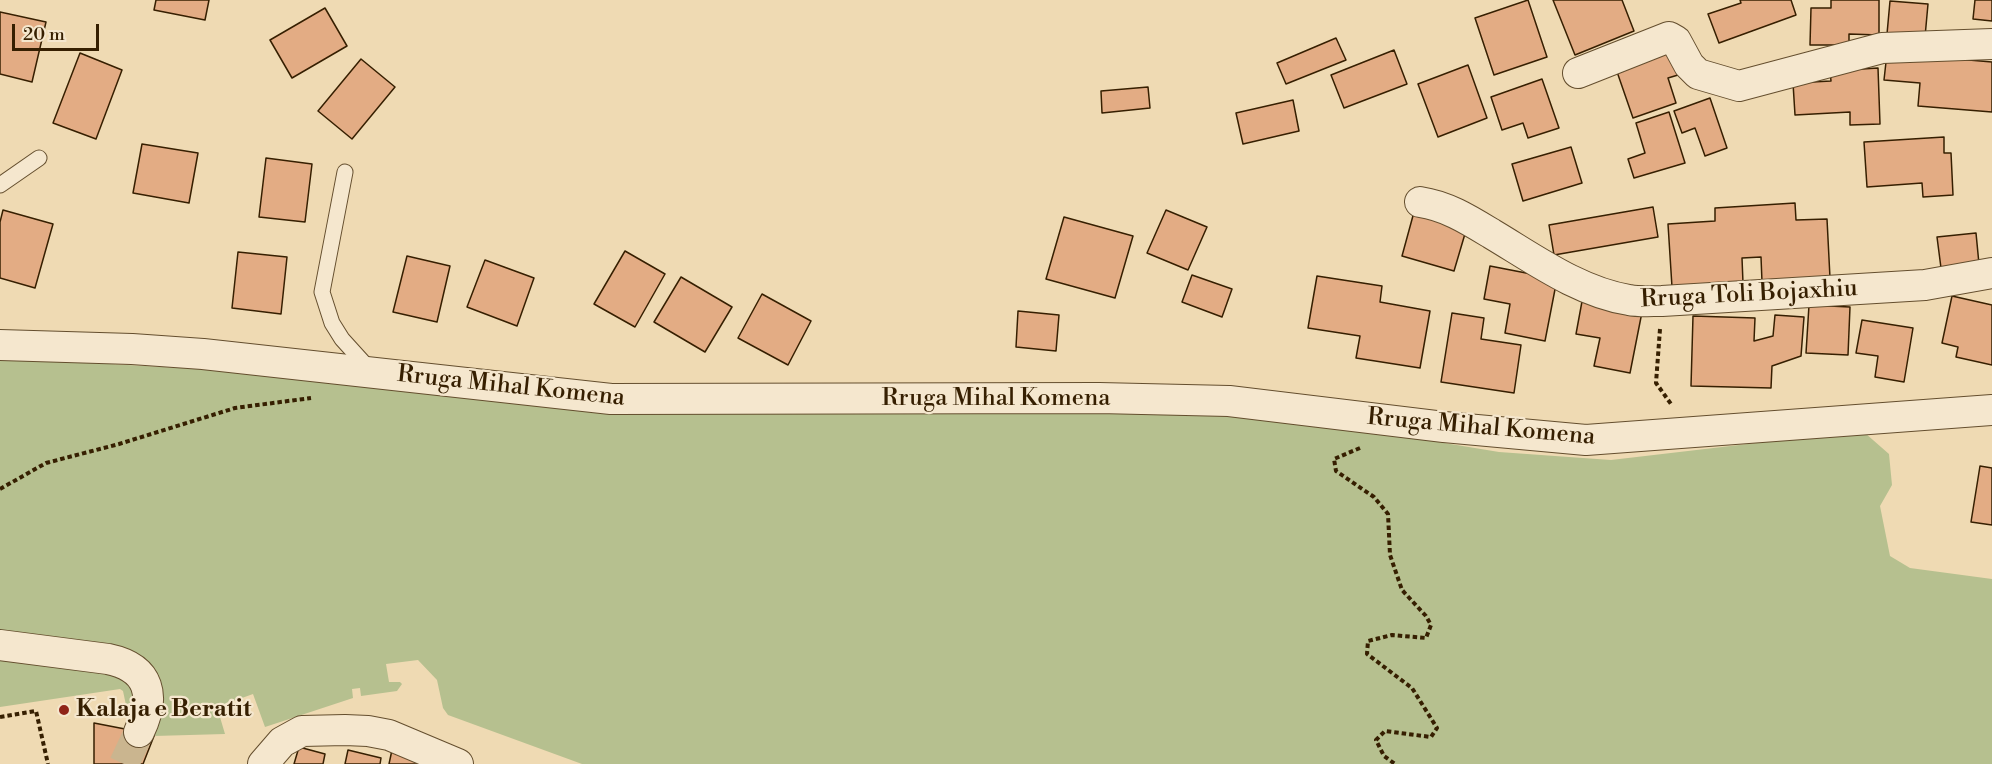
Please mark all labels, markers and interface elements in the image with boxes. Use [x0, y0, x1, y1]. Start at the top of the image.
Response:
scale bar [15, 12, 102, 50]
text: 20 m [23, 23, 65, 46]
street label: Rruga Toli Bojaxhiu [1640, 275, 1858, 315]
street label: Rruga Mihal Komena [396, 361, 626, 413]
street label: Rruga Mihal Komena [882, 385, 1110, 413]
street label: Rruga Mihal Komena [1366, 404, 1596, 452]
place label: Kalaja e Beratit [76, 696, 251, 724]
marker: Kalaja e Beratit [57, 703, 71, 717]

